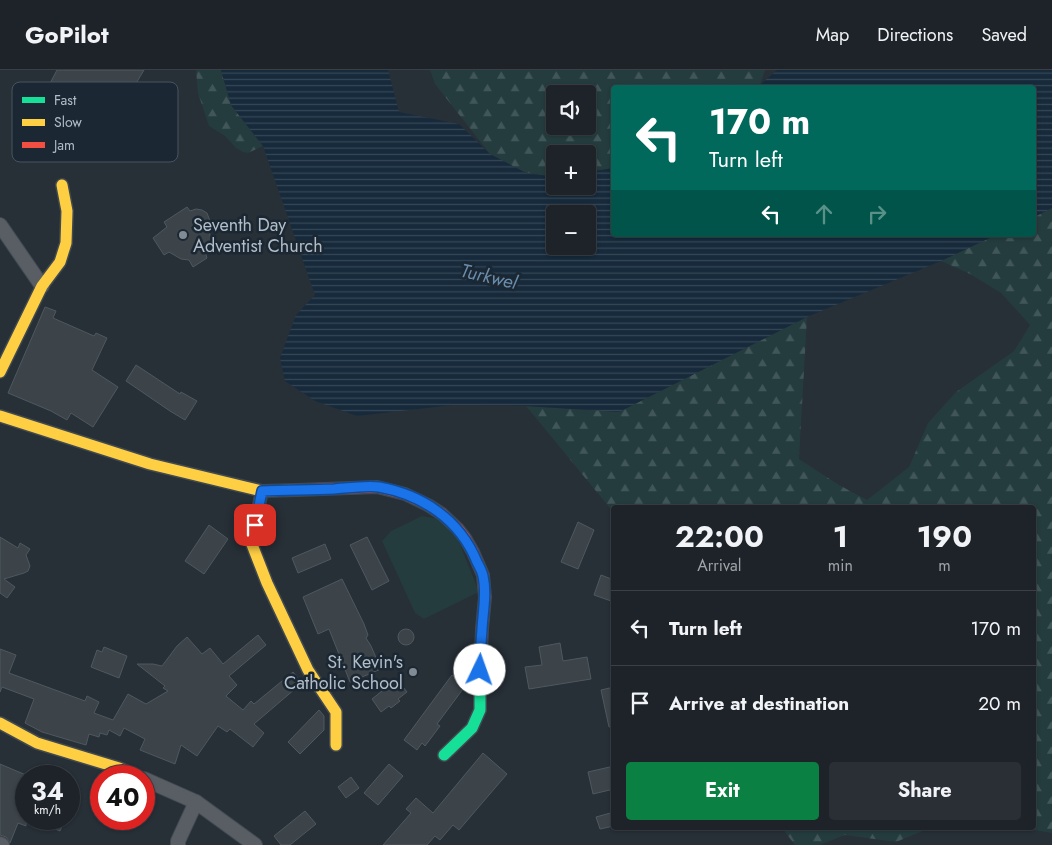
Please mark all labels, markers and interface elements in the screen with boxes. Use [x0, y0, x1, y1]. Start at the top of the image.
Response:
text: GoPilot [25, 17, 109, 52]
text: Map [816, 22, 849, 48]
text: Directions [877, 22, 953, 48]
text: Saved [981, 22, 1027, 48]
legend [12, 82, 178, 162]
map controls [546, 85, 596, 255]
button: sound [546, 85, 596, 135]
text: Fast [54, 90, 77, 110]
text: 170 m [709, 97, 810, 147]
icon: left [626, 105, 691, 170]
text: Slow [54, 112, 82, 132]
text: Jam [52, 135, 75, 155]
text: Turn left [709, 143, 783, 175]
button: + [546, 145, 596, 195]
icon: left [757, 200, 785, 228]
icon: ahead [810, 200, 838, 228]
icon: right [863, 200, 891, 228]
button: − [546, 205, 596, 255]
place label: Seventh Day Adventist Church [193, 212, 323, 259]
marker: Seventh Day Adventist Church [177, 229, 189, 241]
water label: Turkwel [458, 257, 521, 296]
pin [234, 504, 276, 546]
icon: arrive [241, 511, 269, 539]
text: 22:00 [675, 515, 764, 558]
text: 1 [833, 515, 848, 558]
text: 190 [917, 515, 972, 558]
text: Arrival [697, 554, 741, 577]
text: min [828, 554, 853, 577]
text: m [938, 554, 951, 577]
icon: left [626, 614, 654, 642]
text: Turn left [669, 615, 742, 642]
text: 170 m [971, 615, 1021, 642]
position arrow [453, 643, 505, 695]
place label: St. Kevin's Catholic School [284, 649, 403, 696]
marker: St. Kevin's Catholic School [407, 666, 419, 678]
icon: arrive [626, 689, 654, 717]
text: Arrive at destination [669, 690, 849, 717]
text: 20 m [978, 690, 1021, 717]
button: Exit [626, 762, 819, 820]
button: Share [829, 762, 1021, 820]
speed limit sign: 40 [90, 765, 155, 830]
text: 34 [31, 773, 64, 809]
text: km/h [34, 801, 61, 819]

